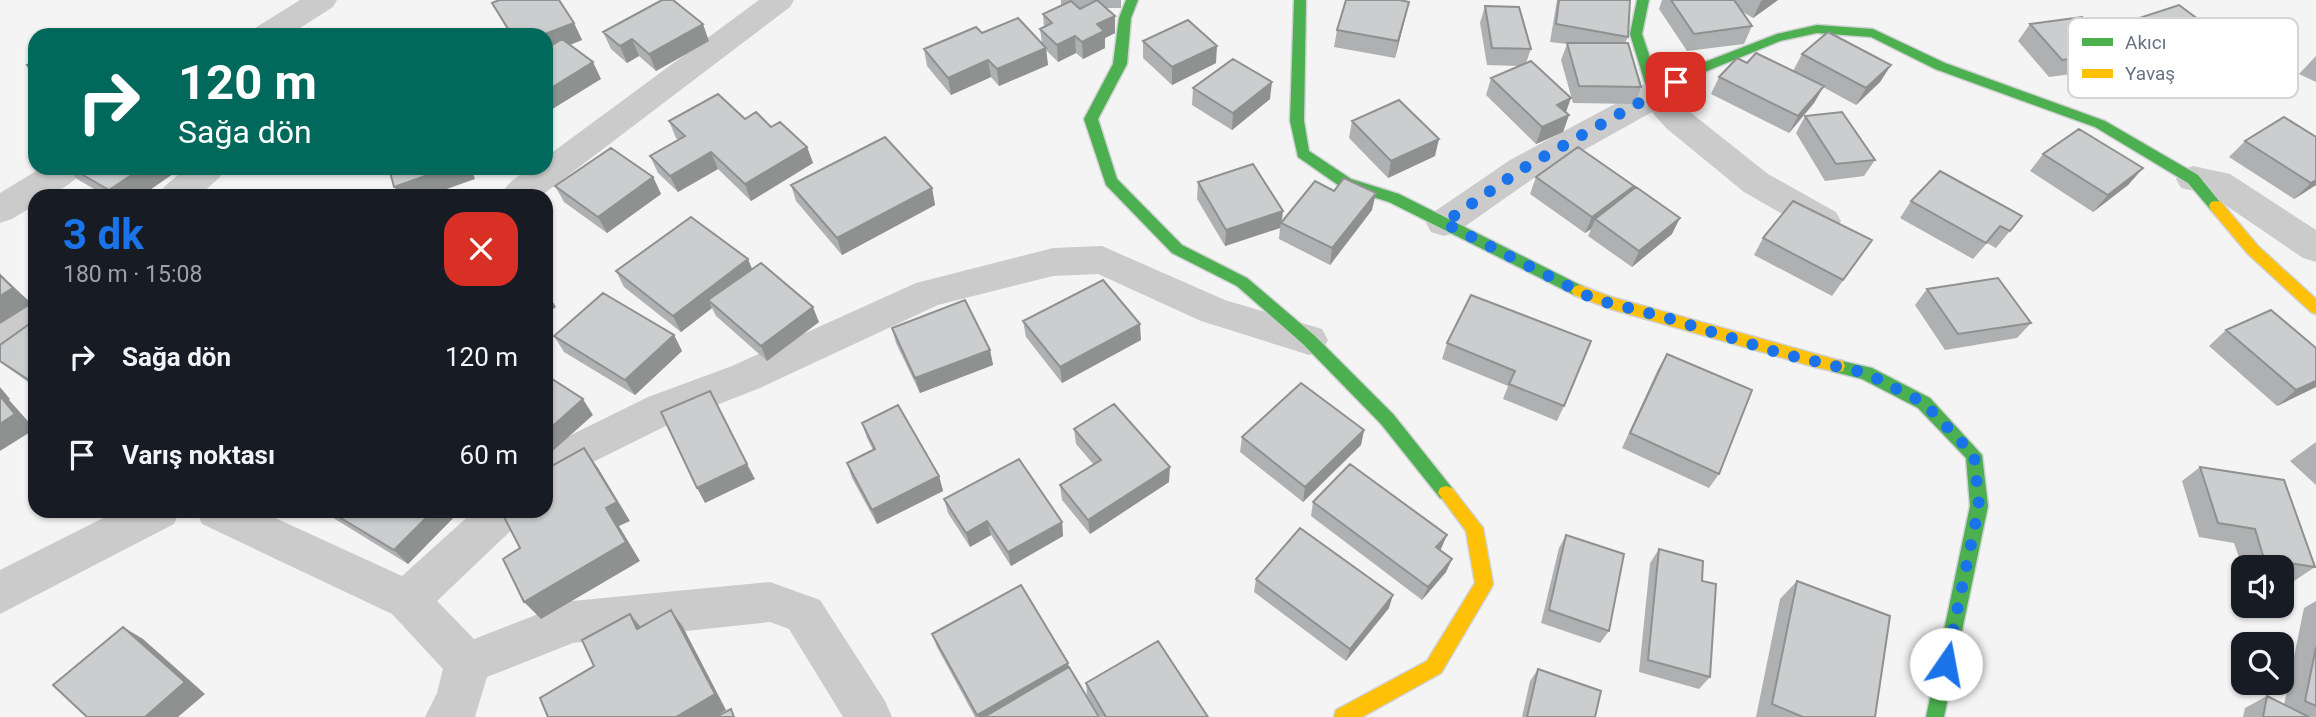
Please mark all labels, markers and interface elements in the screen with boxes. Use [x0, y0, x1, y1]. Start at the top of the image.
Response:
legend [2068, 18, 2298, 98]
text: Akıcı [2125, 31, 2166, 54]
pin [1646, 52, 1706, 112]
text: 120 m [178, 54, 317, 111]
icon: right [63, 56, 154, 147]
text: Yavaş [2125, 62, 2175, 85]
icon: arrive [1657, 63, 1695, 101]
text: Sağa dön [178, 113, 312, 151]
text: 3 dk [63, 210, 144, 259]
button: close [444, 212, 518, 286]
text: 180 m · 15:08 [63, 261, 202, 288]
icon: right [63, 338, 101, 376]
text: Sağa dön [122, 342, 231, 372]
text: 120 m [445, 342, 518, 372]
icon: arrive [63, 436, 101, 474]
text: Varış noktası [122, 440, 275, 470]
text: 60 m [460, 440, 518, 470]
map controls [2231, 555, 2294, 695]
button: sound [2231, 555, 2294, 618]
position arrow [1909, 627, 1983, 701]
button: search [2231, 632, 2294, 695]

